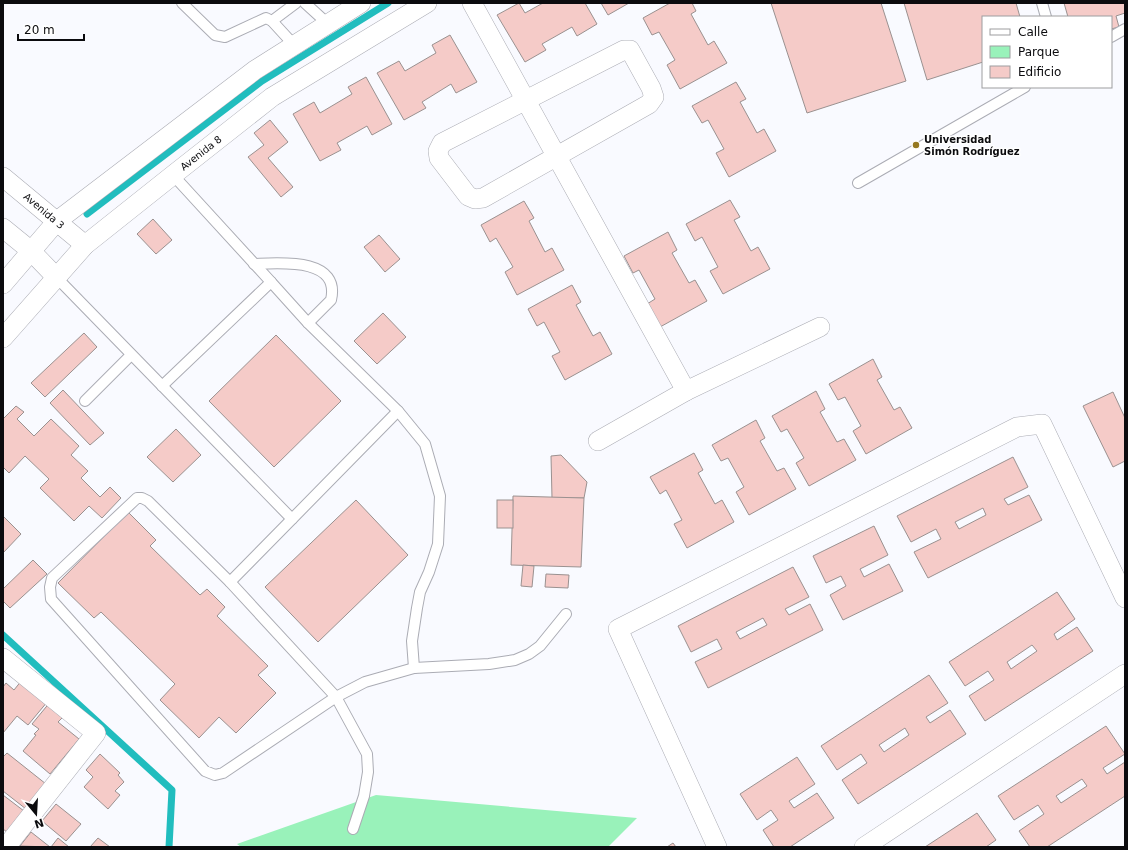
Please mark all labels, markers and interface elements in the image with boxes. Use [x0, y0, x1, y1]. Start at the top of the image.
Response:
scale bar [18, 16, 84, 42]
legend [982, 16, 1112, 88]
text: 20 m [24, 23, 55, 37]
text: Calle [1018, 25, 1048, 39]
text: Parque [1018, 45, 1059, 59]
text: Edificio [1018, 65, 1061, 79]
street label: Avenida 8 [178, 133, 224, 173]
place label: Universidad Simón Rodríguez [924, 134, 1020, 157]
marker: Universidad Simón Rodríguez [911, 140, 921, 150]
street label: Avenida 3 [22, 191, 66, 231]
north arrow [16, 794, 56, 834]
text: N [33, 815, 45, 831]

